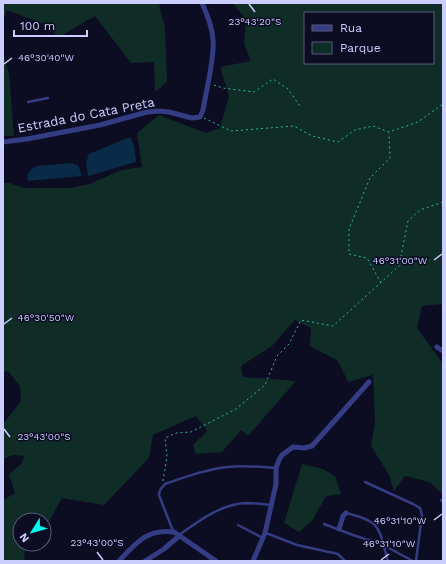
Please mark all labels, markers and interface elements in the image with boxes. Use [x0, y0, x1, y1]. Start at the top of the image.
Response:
scale bar [14, 12, 87, 38]
legend [304, 12, 434, 64]
text: 23°43'20"S [229, 16, 281, 27]
text: 100 m [20, 19, 55, 33]
text: Rua [340, 21, 362, 35]
text: Parque [340, 41, 381, 55]
text: 46°30'40"W [18, 52, 75, 63]
street label: Estrada do Cata Preta [16, 94, 156, 136]
text: 46°31'00"W [373, 255, 428, 266]
text: 46°30'50"W [18, 312, 75, 323]
text: 23°43'00"S [17, 431, 71, 442]
north arrow [12, 512, 52, 552]
text: 46°31'10"W [374, 515, 427, 526]
text: N [17, 531, 32, 545]
text: 23°43'00"S [70, 537, 124, 548]
text: 46°31'10"W [363, 538, 416, 549]

